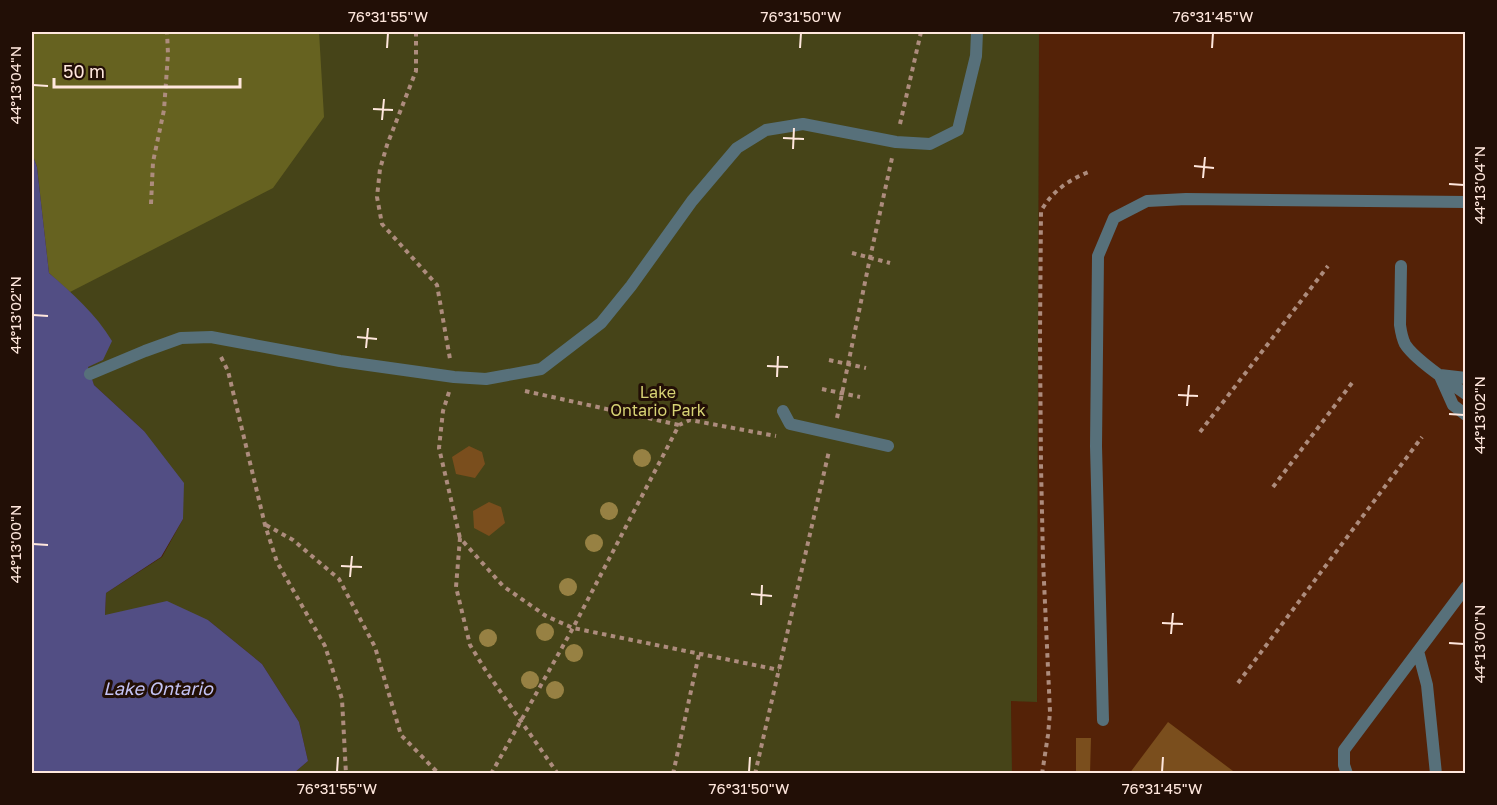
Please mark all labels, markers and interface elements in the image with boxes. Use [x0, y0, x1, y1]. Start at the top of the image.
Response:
text: 76°31'55"W [348, 7, 428, 25]
text: 76°31'50"W [761, 7, 841, 25]
text: 76°31'45"W [1173, 7, 1253, 25]
text: 44°13'04"N [6, 46, 24, 124]
scale bar [54, 51, 240, 89]
text: 50 m [63, 60, 105, 82]
text: 44°13'04"N [1470, 146, 1488, 224]
text: 44°13'02"N [6, 276, 24, 354]
text: 44°13'02"N [1470, 376, 1488, 454]
park label: Lake Ontario Park [610, 382, 706, 420]
text: 44°13'00"N [6, 505, 24, 583]
text: 44°13'00"N [1470, 605, 1488, 683]
water label: Lake Ontario [103, 677, 214, 699]
text: 76°31'55"W [297, 779, 377, 797]
text: 76°31'50"W [709, 779, 789, 797]
text: 76°31'45"W [1122, 779, 1202, 797]

